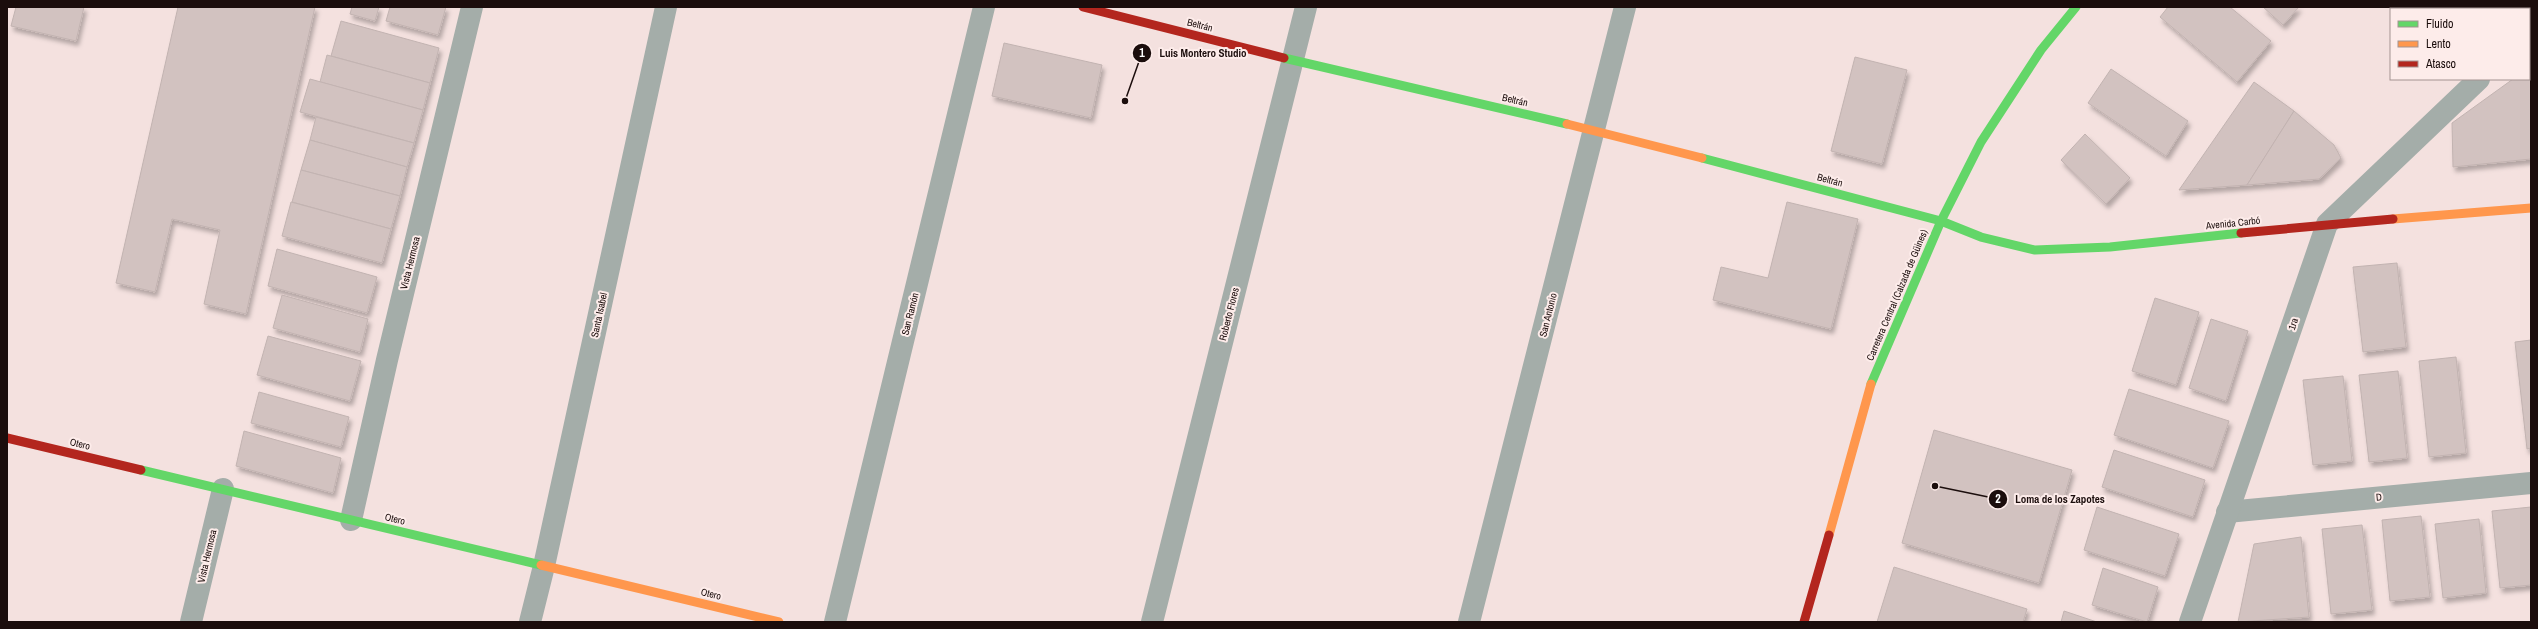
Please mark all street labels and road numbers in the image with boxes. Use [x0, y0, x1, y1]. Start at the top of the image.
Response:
street label: Beltrán [1186, 16, 1214, 34]
street label: Beltrán [1501, 91, 1529, 109]
street label: Beltrán [1816, 170, 1844, 190]
street label: Avenida Carbó [2204, 214, 2261, 232]
street label: Carretera Central (Calzada de Güines) [1863, 227, 1931, 363]
street label: Vista Hermosa [397, 235, 423, 291]
street label: Roberto Flores [1216, 286, 1242, 342]
street label: Santa Isabel [588, 291, 610, 339]
street label: San Ramón [898, 291, 922, 337]
street label: San Antonio [1536, 291, 1560, 338]
street label: 1ra [2285, 316, 2301, 332]
street label: Otero [69, 435, 92, 453]
street label: D [2375, 490, 2383, 504]
street label: Otero [384, 510, 407, 528]
street label: Vista Hermosa [195, 528, 220, 584]
street label: Otero [700, 585, 723, 603]

